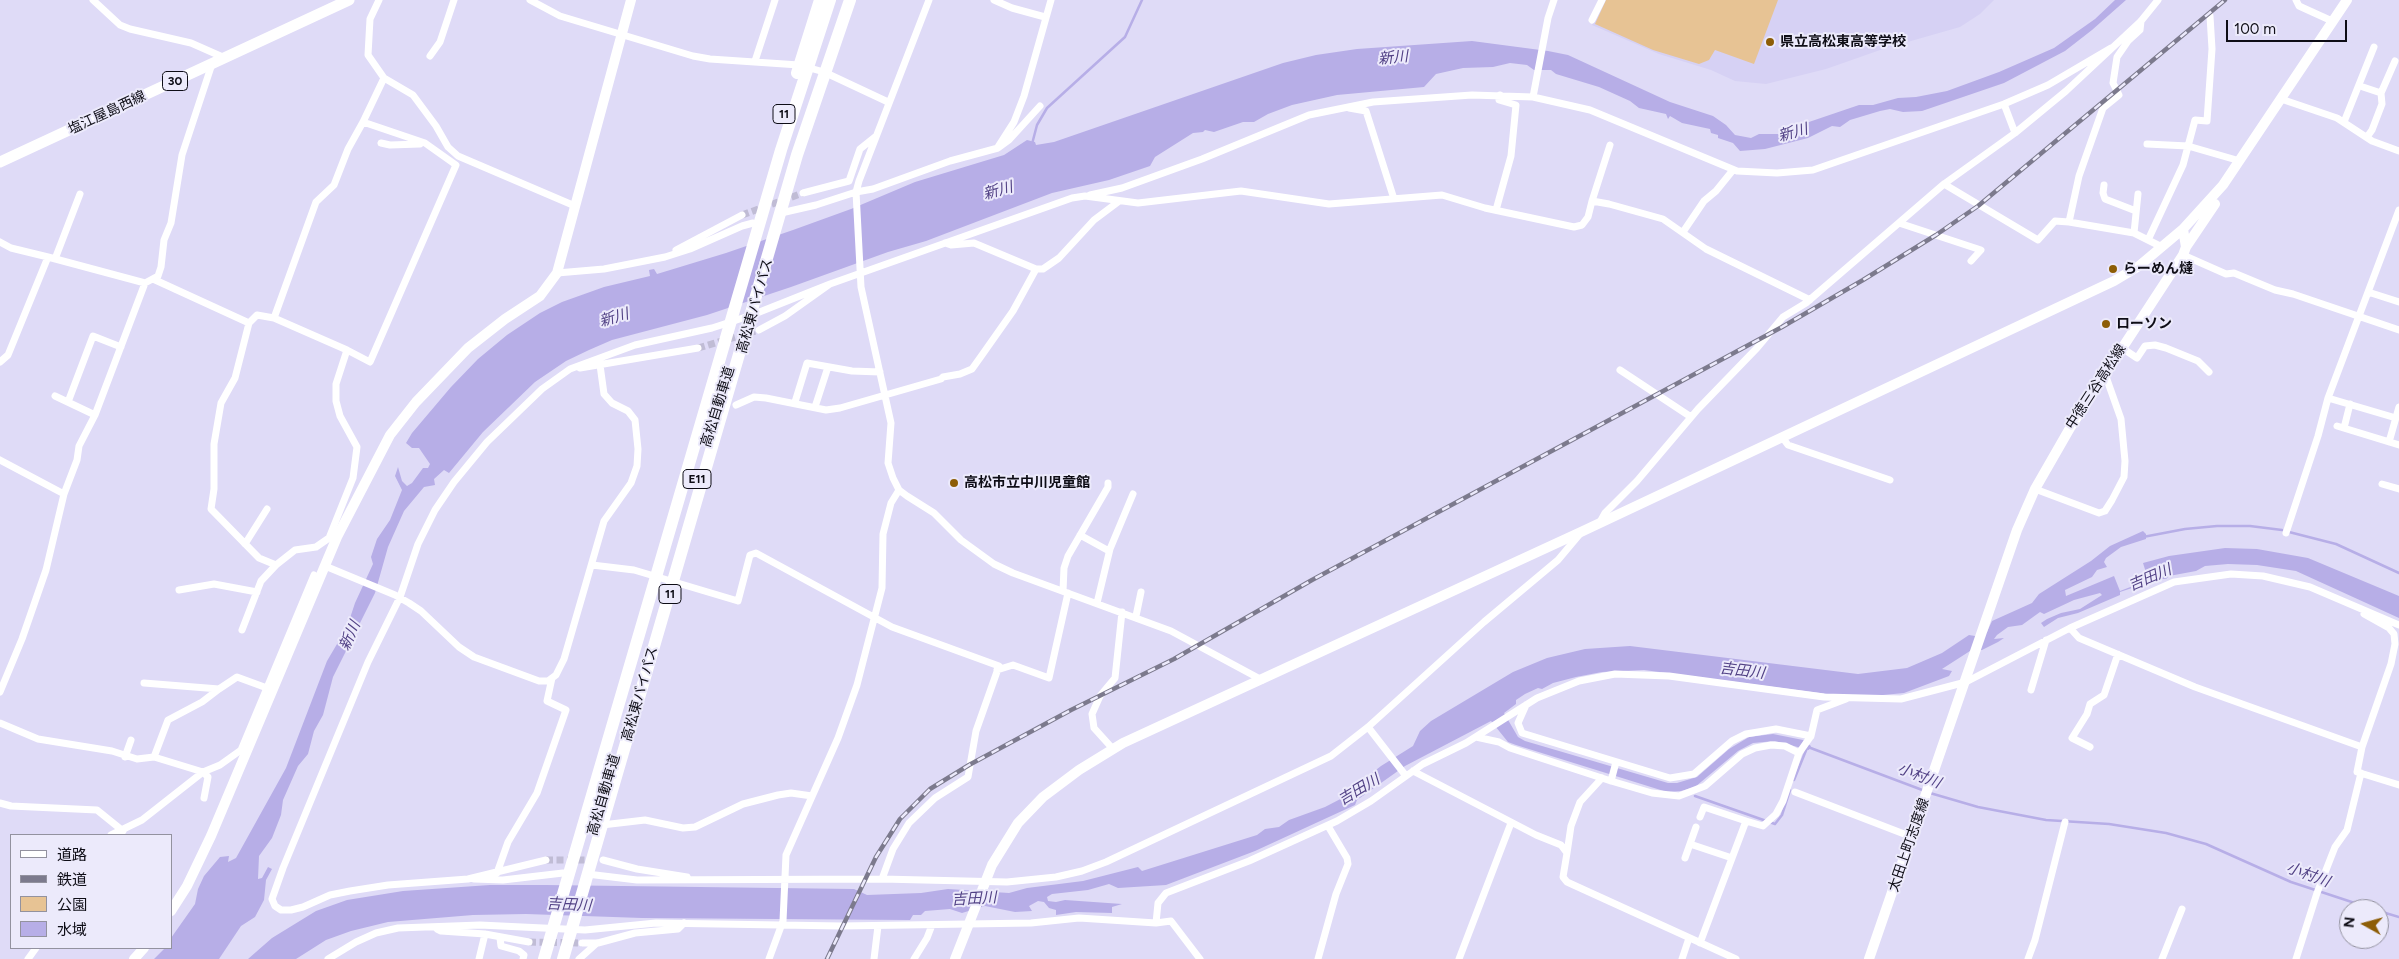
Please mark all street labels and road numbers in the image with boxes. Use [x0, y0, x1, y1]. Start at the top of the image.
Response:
road number: 30 [162, 72, 188, 90]
street label: 塩江屋島西線 [65, 88, 149, 138]
road number: 11 [773, 105, 795, 124]
street label: 高松東バイパス [733, 257, 777, 355]
street label: 中徳三谷高松線 [2062, 341, 2130, 433]
street label: 高松自動車道 [698, 364, 738, 450]
road number: E11 [683, 469, 711, 488]
road number: 11 [659, 584, 681, 604]
street label: 高松東バイパス [618, 645, 662, 743]
street label: 高松自動車道 [584, 752, 624, 838]
street label: 太田上町志度線 [1885, 796, 1933, 894]

